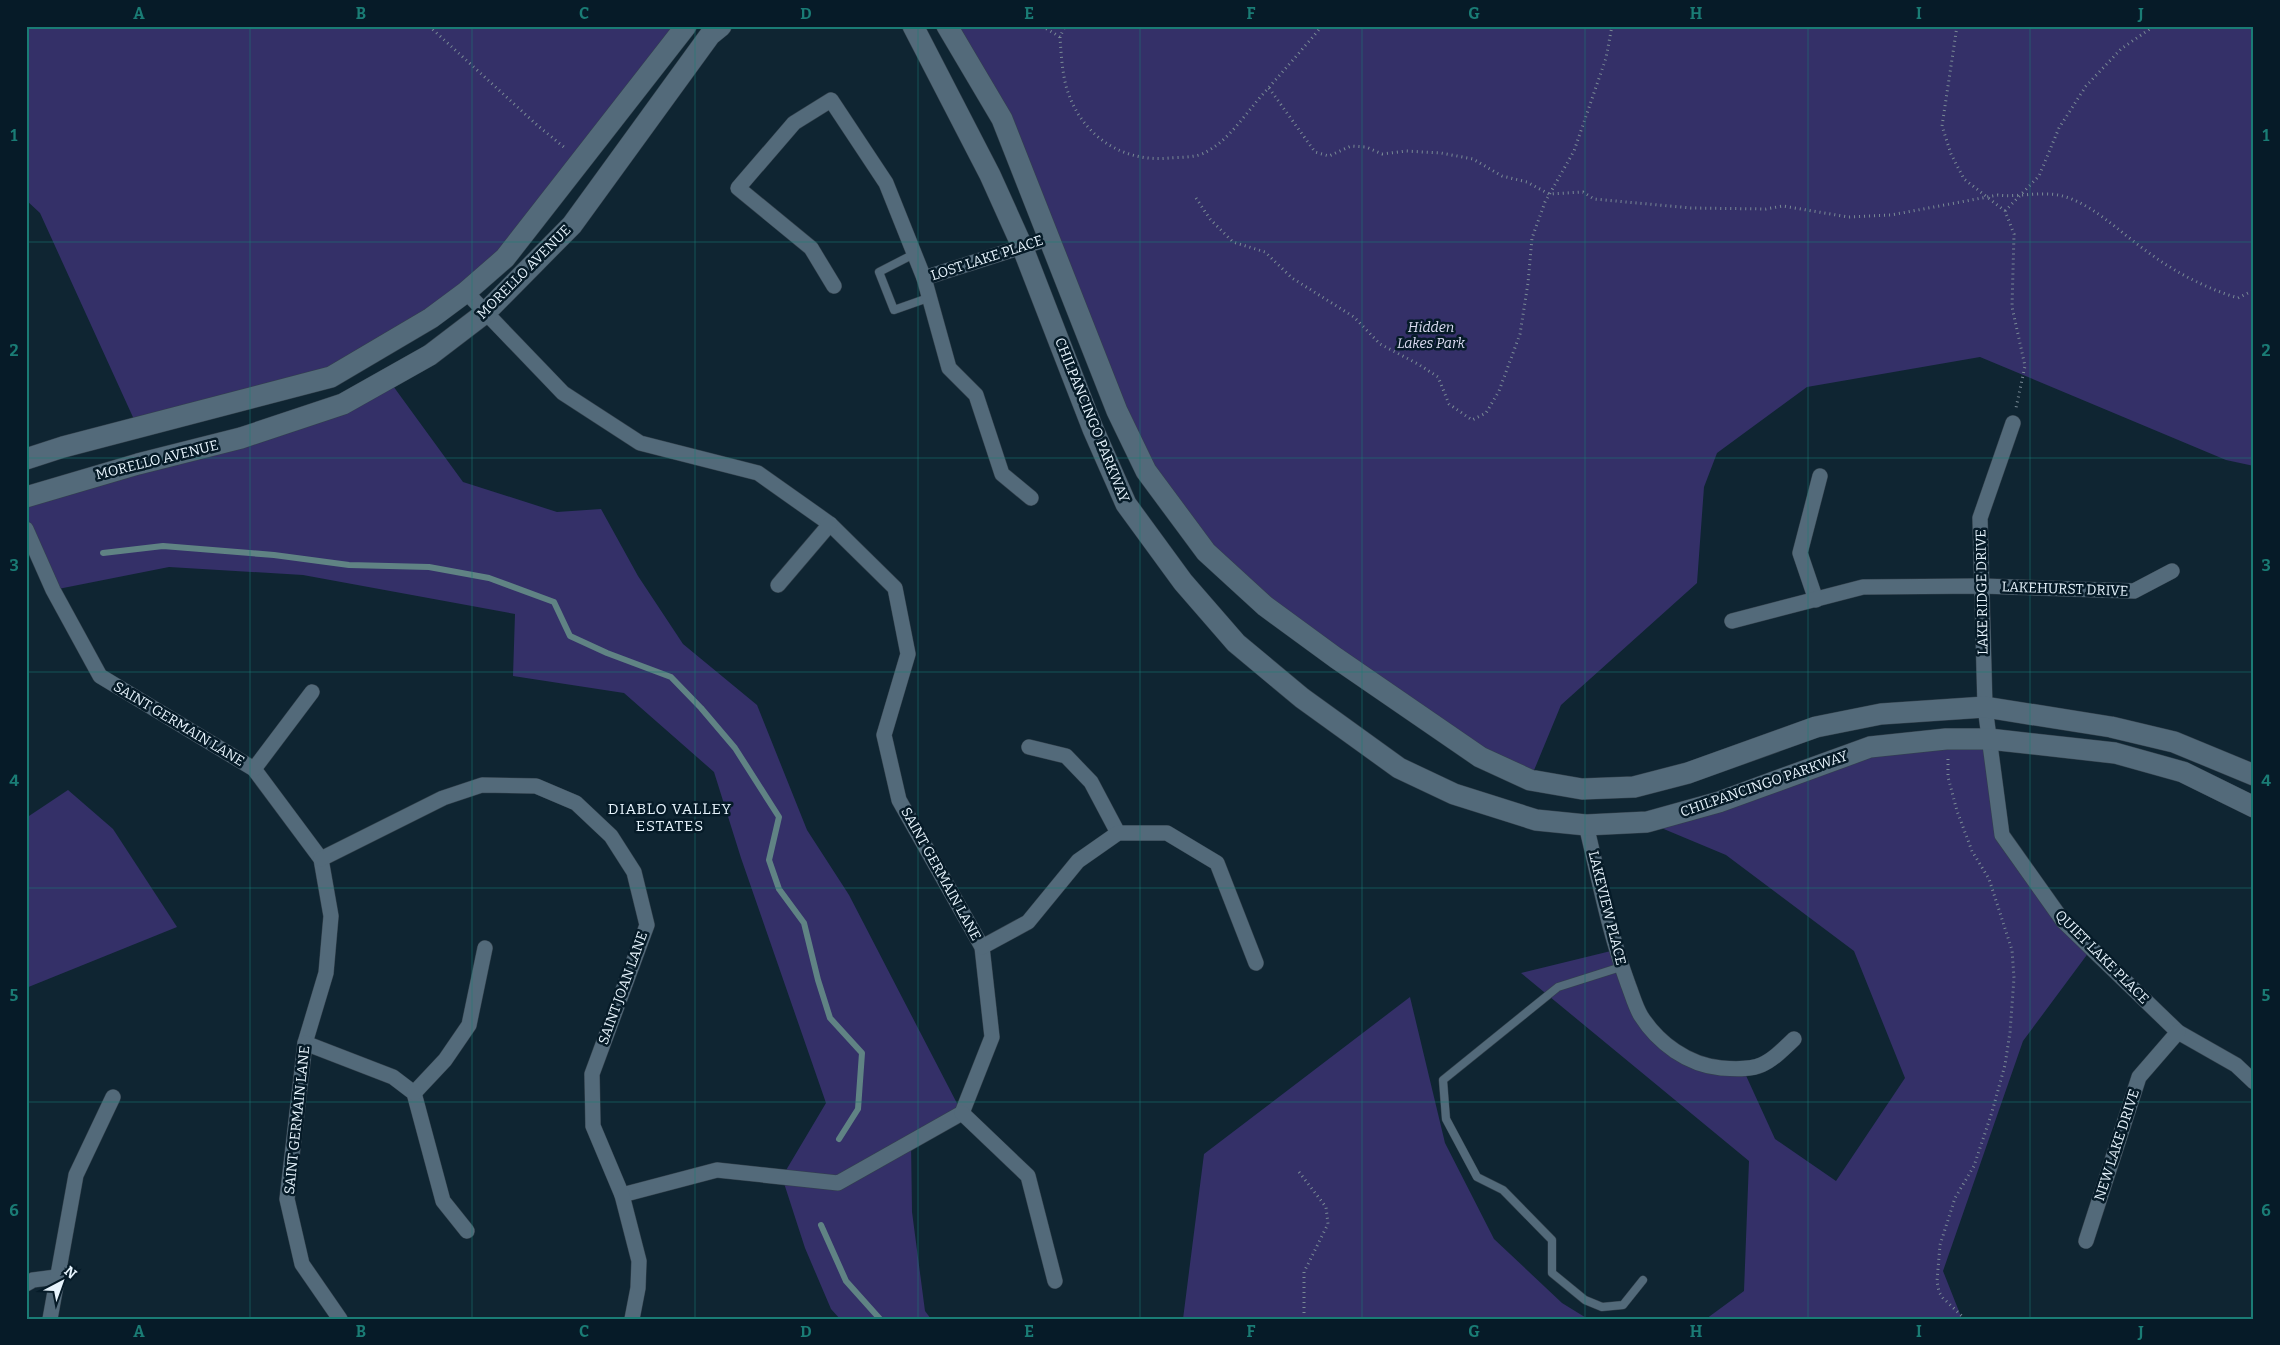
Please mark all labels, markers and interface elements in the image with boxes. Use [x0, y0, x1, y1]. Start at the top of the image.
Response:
text: A [133, 4, 145, 23]
text: B [356, 4, 366, 23]
text: C [579, 4, 589, 23]
text: D [800, 4, 812, 23]
text: E [1024, 4, 1034, 23]
text: F [1247, 4, 1256, 23]
text: G [1468, 4, 1480, 23]
text: H [1690, 4, 1703, 23]
text: I [1916, 4, 1922, 23]
text: J [2137, 4, 2144, 23]
text: 1 [11, 126, 18, 145]
text: 1 [2263, 126, 2270, 145]
street label: MORELLO AVENUE [474, 222, 574, 322]
street label: LOST LAKE PLACE [929, 232, 1045, 284]
park label: Hidden Lakes Park [1397, 319, 1466, 352]
street label: CHILPANCINGO PARKWAY [1051, 335, 1133, 505]
text: 2 [9, 341, 19, 360]
text: 2 [2261, 341, 2271, 360]
street label: MORELLO AVENUE [94, 437, 220, 483]
street label: LAKE RIDGE DRIVE [1972, 529, 1992, 655]
text: 3 [9, 556, 19, 575]
text: 3 [2261, 556, 2271, 575]
street label: LAKEHURST DRIVE [2001, 578, 2129, 600]
street label: SAINT GERMAIN LANE [111, 678, 247, 770]
street label: CHILPANCINGO PARKWAY [1678, 747, 1850, 821]
text: 4 [9, 771, 19, 790]
text: 4 [2261, 771, 2271, 790]
district label: DIABLO VALLEY ESTATES [608, 800, 732, 835]
street label: SAINT GERMAIN LANE [897, 804, 985, 944]
street label: LAKEVIEW PLACE [1585, 849, 1629, 967]
street label: QUIET LAKE PLACE [2052, 907, 2152, 1007]
street label: SAINT JOAN LANE [595, 929, 651, 1047]
text: 5 [10, 986, 19, 1005]
text: 5 [2262, 986, 2271, 1005]
street label: SAINT GERMAIN LANE [281, 1045, 313, 1195]
street label: NEW LAKE DRIVE [2091, 1087, 2143, 1203]
text: 6 [9, 1201, 19, 1220]
text: 6 [2261, 1201, 2271, 1220]
north arrow [38, 1258, 88, 1308]
text: N [61, 1263, 80, 1283]
text: A [133, 1322, 145, 1341]
text: B [356, 1322, 366, 1341]
text: C [579, 1322, 589, 1341]
text: D [800, 1322, 812, 1341]
text: E [1024, 1322, 1034, 1341]
text: F [1247, 1322, 1256, 1341]
text: G [1468, 1322, 1480, 1341]
text: H [1690, 1322, 1703, 1341]
text: I [1916, 1322, 1922, 1341]
text: J [2137, 1322, 2144, 1341]

